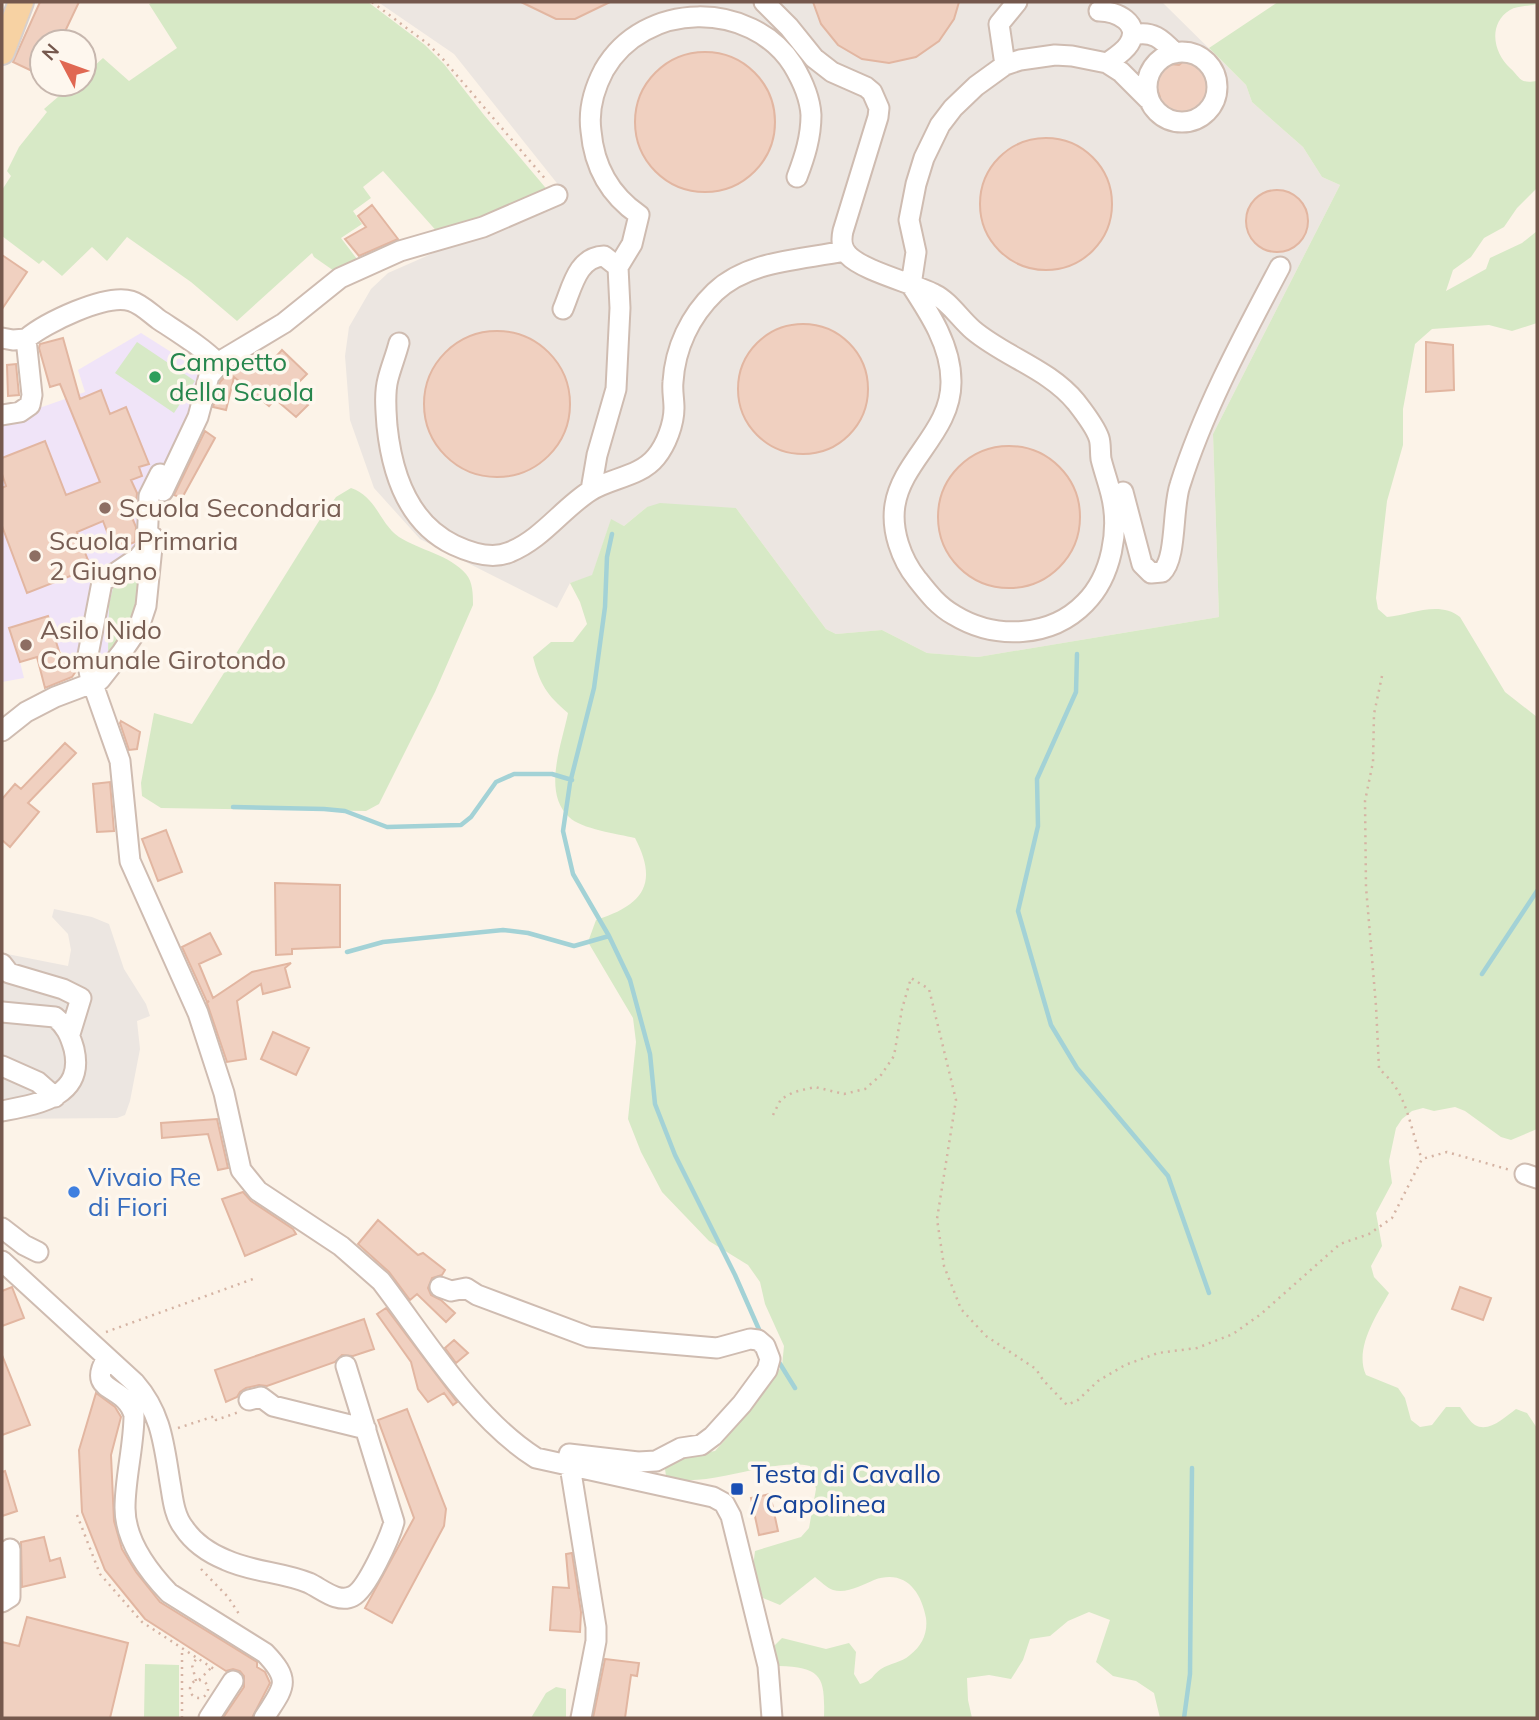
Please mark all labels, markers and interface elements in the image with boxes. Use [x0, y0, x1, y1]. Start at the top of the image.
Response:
north arrow [28, 28, 98, 98]
text: N [36, 39, 64, 65]
place label: Campetto della Scuola [169, 345, 314, 408]
marker: Campetto della Scuola [147, 369, 163, 385]
place label: Scuola Secondaria [119, 491, 342, 524]
marker: Scuola Secondaria [97, 500, 113, 516]
place label: Scuola Primaria 2 Giugno [49, 524, 238, 587]
marker: Scuola Primaria 2 Giugno [27, 548, 43, 564]
place label: Asilo Nido Comunale Girotondo [40, 613, 286, 676]
marker: Asilo Nido Comunale Girotondo [18, 637, 34, 653]
place label: Vivaio Re di Fiori [88, 1160, 201, 1223]
marker: Vivaio Re di Fiori [66, 1184, 82, 1200]
place label: Testa di Cavallo / Capolinea [750, 1457, 941, 1520]
marker: Testa di Cavallo / Capolinea [729, 1481, 745, 1497]

